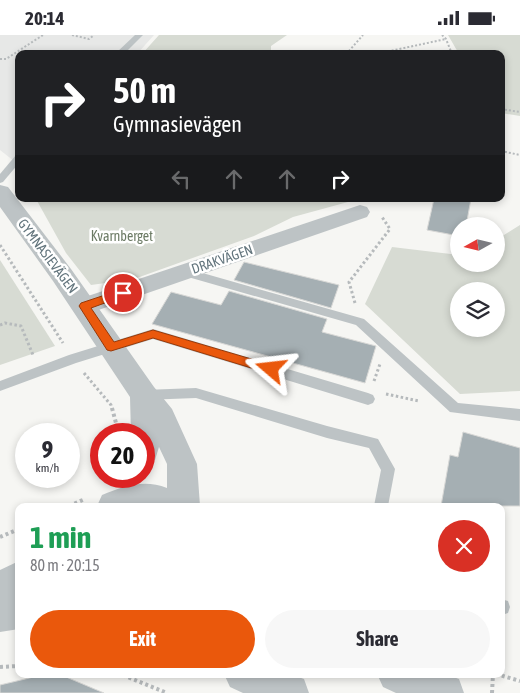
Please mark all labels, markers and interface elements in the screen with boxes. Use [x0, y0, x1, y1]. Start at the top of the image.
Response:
text: 20:14 [25, 7, 64, 29]
icon: right [30, 70, 95, 135]
text: 50 m [113, 70, 176, 110]
text: Gymnasievägen [113, 111, 242, 137]
icon: left [167, 165, 195, 193]
icon: ahead [220, 165, 248, 193]
icon: ahead [273, 165, 301, 193]
icon: right [326, 165, 354, 193]
street label: GYMNASIEVÄGEN [15, 216, 81, 296]
north arrow [450, 217, 505, 273]
map controls [450, 217, 505, 337]
park label: Kvarnberget [91, 228, 153, 244]
street label: DRAKVÄGEN [189, 241, 255, 277]
pin [102, 272, 144, 314]
icon: arrive [109, 279, 137, 307]
button: layers [450, 282, 505, 337]
position arrow [244, 342, 296, 394]
speed limit sign: 20 [90, 423, 155, 488]
text: 9 [42, 435, 53, 463]
text: km/h [36, 461, 59, 475]
text: 1 min [30, 520, 91, 554]
button: close [438, 520, 490, 572]
text: 80 m · 20:15 [30, 556, 100, 574]
button: Exit [30, 610, 255, 668]
button: Share [265, 610, 490, 668]

